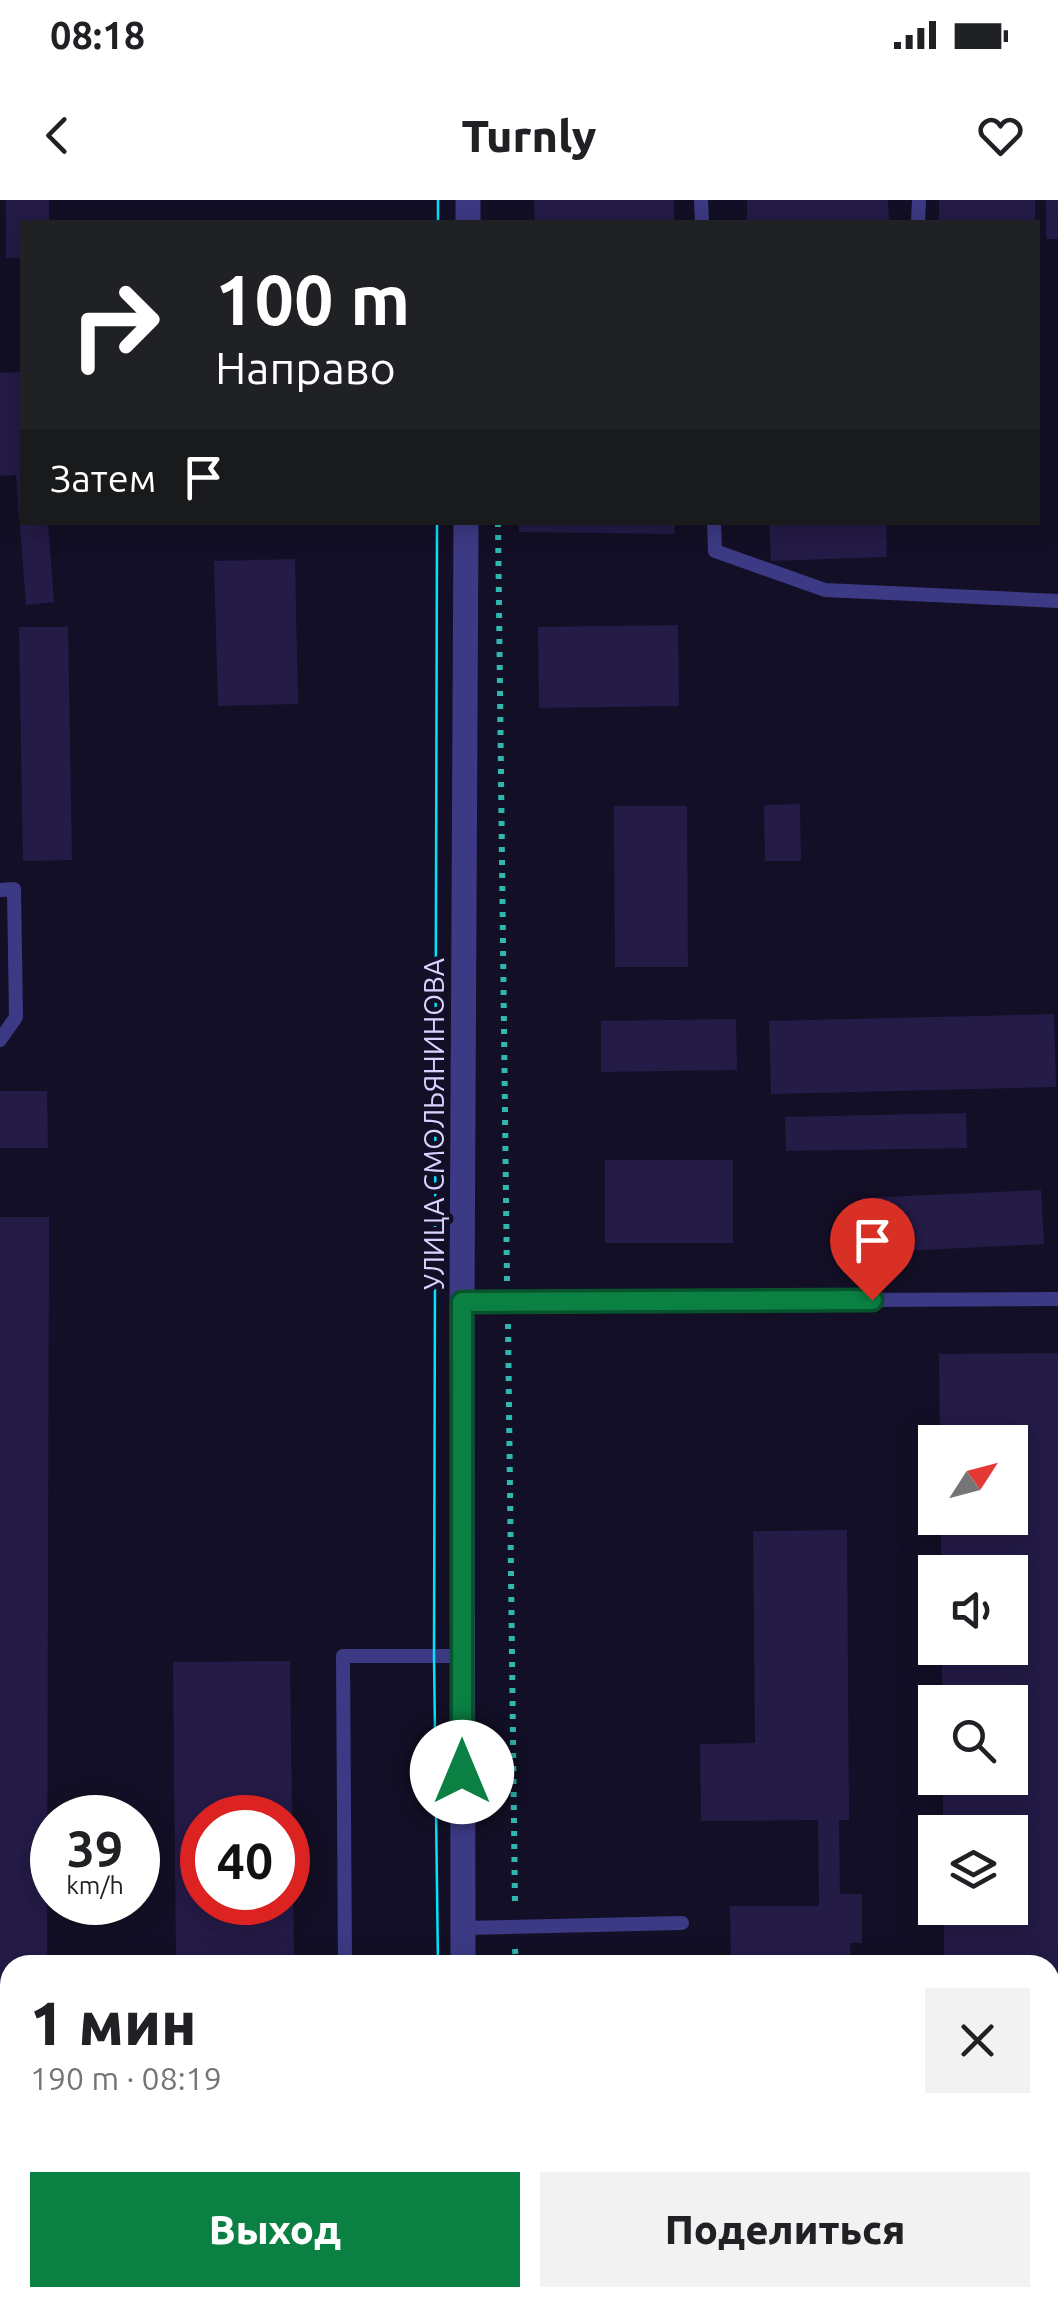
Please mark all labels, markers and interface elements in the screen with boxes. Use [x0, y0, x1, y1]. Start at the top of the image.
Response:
text: 08:18 [50, 14, 145, 56]
icon: back [30, 108, 85, 163]
icon: heart [973, 108, 1028, 163]
text: Turnly [462, 110, 596, 161]
icon: right [50, 260, 180, 390]
text: 100 m [215, 260, 410, 338]
text: Направо [215, 342, 396, 393]
icon: arrive [176, 450, 231, 505]
text: Затем [50, 457, 156, 499]
street label: УЛИЦА СМОЛЬЯНИНОВА [418, 958, 449, 1290]
pin [830, 1198, 915, 1301]
icon: arrive [845, 1213, 900, 1268]
north arrow [918, 1425, 1028, 1535]
map controls [918, 1425, 1028, 1925]
button: sound [918, 1555, 1028, 1665]
button: search [918, 1685, 1028, 1795]
position arrow [410, 1720, 514, 1824]
speed limit sign: 40 [180, 1795, 310, 1925]
button: layers [918, 1815, 1028, 1925]
text: 39 [67, 1820, 123, 1876]
text: km/h [66, 1871, 124, 1899]
button: close [925, 1988, 1030, 2093]
text: 1 мин [30, 1989, 197, 2056]
text: 190 m · 08:19 [30, 2060, 222, 2096]
button: Выход [30, 2172, 520, 2287]
button: Поделиться [540, 2172, 1030, 2287]

